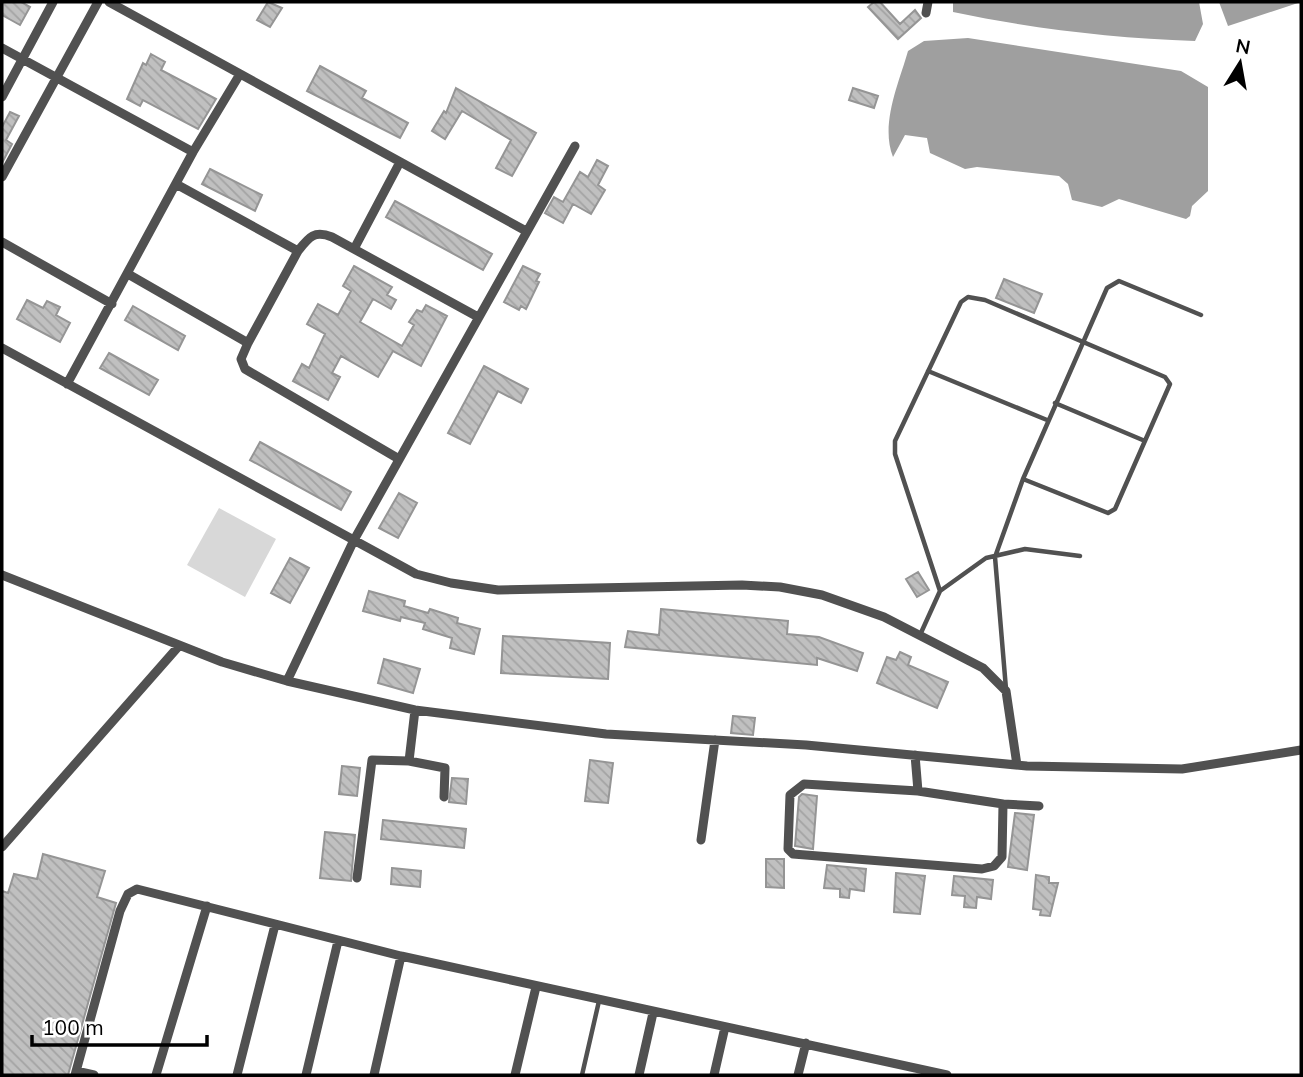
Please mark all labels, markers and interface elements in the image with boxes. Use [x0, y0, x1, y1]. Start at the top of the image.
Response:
north arrow [1205, 28, 1275, 98]
text: N [1234, 33, 1253, 59]
scale bar [32, 1004, 206, 1048]
text: 100 m [42, 1014, 104, 1040]

